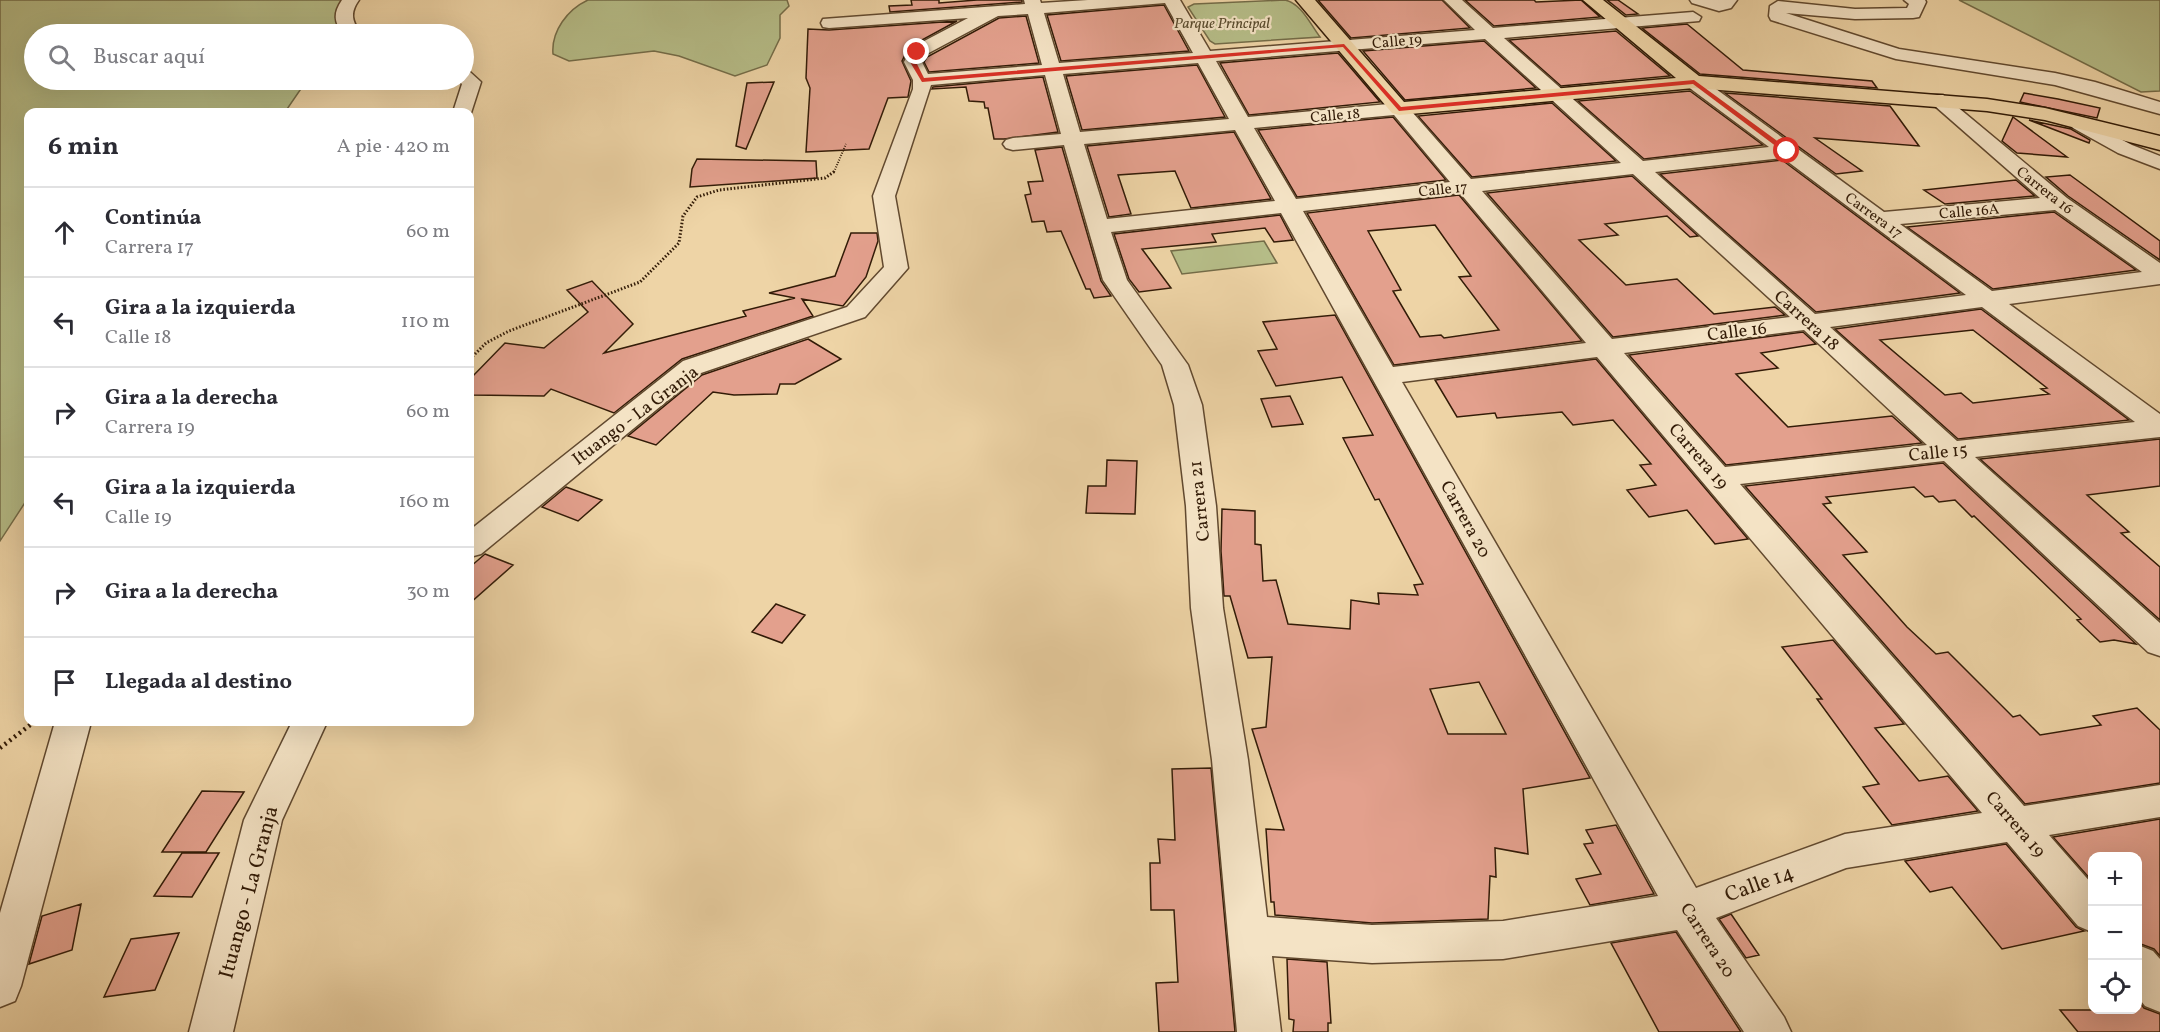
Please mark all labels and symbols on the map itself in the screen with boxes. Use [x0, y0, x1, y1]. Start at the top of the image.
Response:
park label: Parque Principal [1174, 14, 1270, 35]
street label: Calle 19 [1371, 30, 1423, 55]
route end [903, 38, 929, 64]
street label: Calle 18 [1309, 104, 1361, 129]
route start [1773, 137, 1799, 163]
street label: Carrera 16 [2011, 162, 2077, 220]
street label: Calle 17 [1417, 177, 1469, 204]
street label: Carrera 17 [1840, 188, 1906, 244]
street label: Calle 16A [1938, 199, 2001, 226]
street label: Carrera 18 [1768, 285, 1844, 357]
street label: Calle 16 [1706, 316, 1768, 349]
street label: Ituango - La Granja [567, 360, 704, 472]
street label: Carrera 19 [1662, 418, 1734, 496]
street label: Calle 15 [1907, 438, 1969, 469]
street label: Carrera 21 [1184, 459, 1217, 542]
street label: Carrera 20 [1433, 477, 1496, 563]
street label: Carrera 19 [1979, 786, 2051, 864]
street label: Ituango - La Granja [212, 803, 286, 982]
street label: Calle 14 [1721, 859, 1798, 910]
street label: Carrera 20 [1673, 898, 1740, 983]

